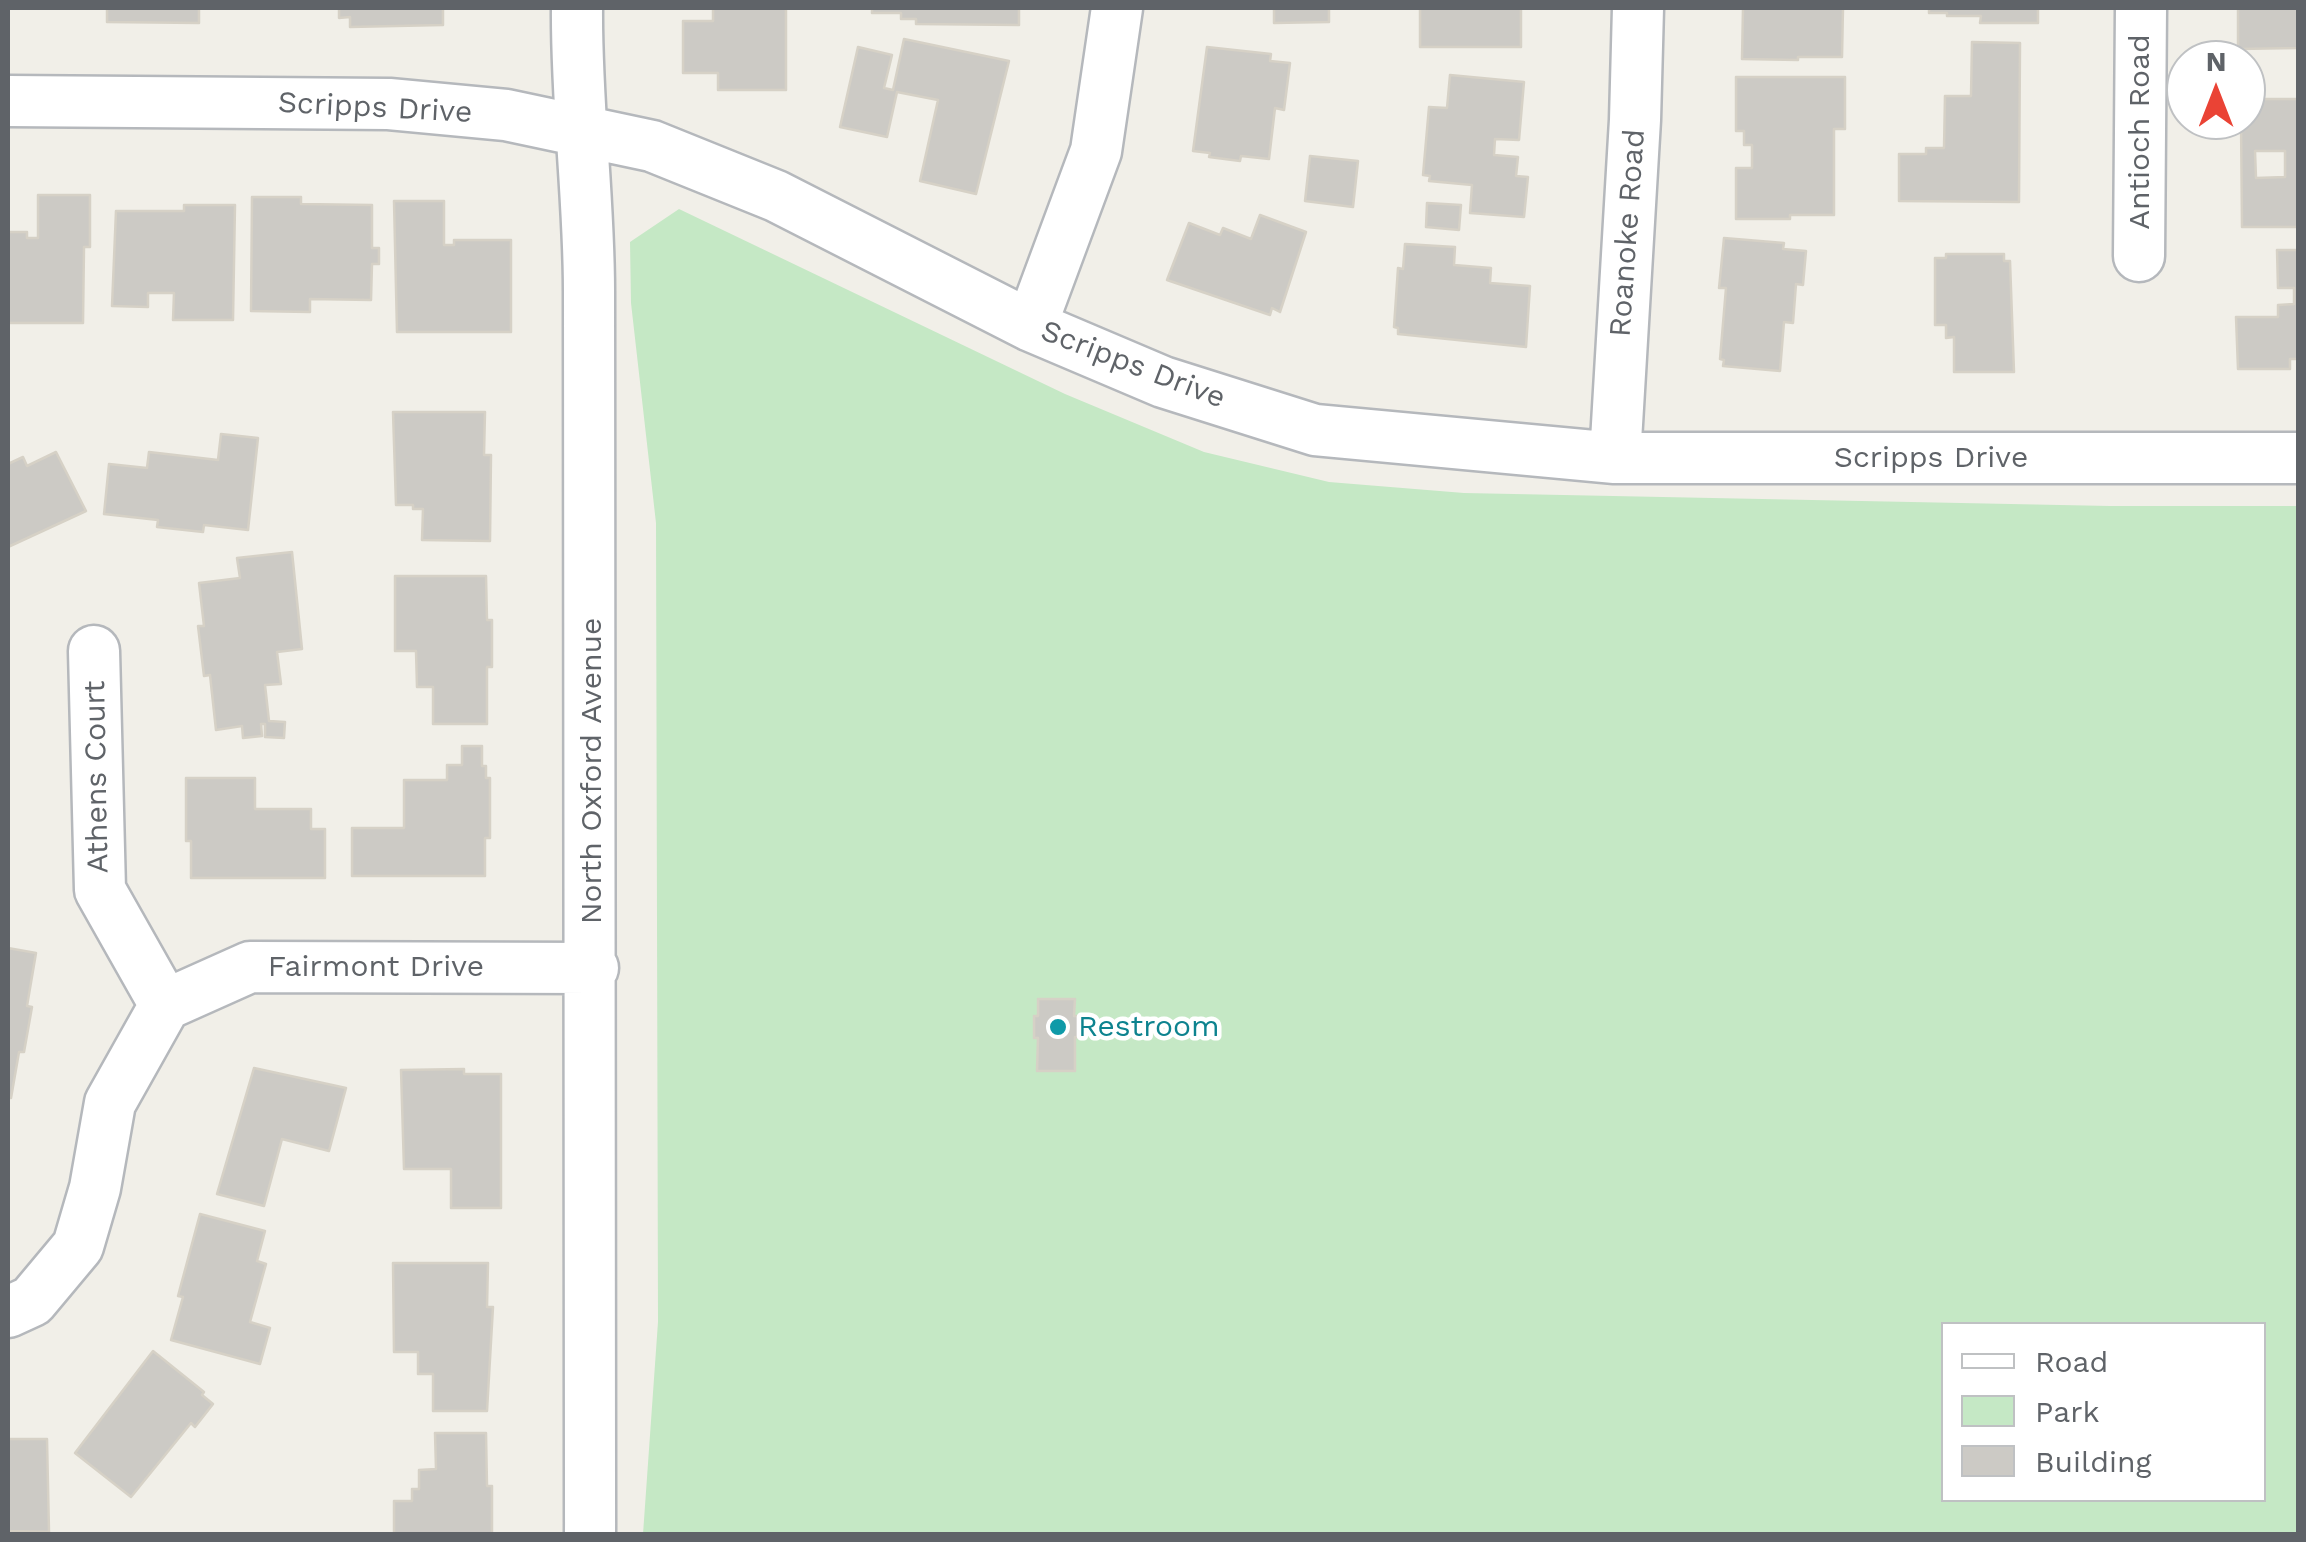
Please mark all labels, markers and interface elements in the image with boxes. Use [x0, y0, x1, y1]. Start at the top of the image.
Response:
street label: Antioch Road [2122, 34, 2158, 230]
north arrow [2166, 40, 2266, 140]
text: N [2206, 45, 2226, 78]
street label: Scripps Drive [277, 85, 473, 131]
street label: Roanoke Road [1603, 128, 1653, 338]
street label: Scripps Drive [1036, 313, 1230, 417]
street label: Scripps Drive [1834, 440, 2028, 476]
street label: North Oxford Avenue [574, 618, 610, 924]
street label: Athens Court [77, 680, 117, 874]
street label: Fairmont Drive [268, 949, 484, 985]
place label: Restroom [1078, 1009, 1219, 1045]
marker: Restroom [1047, 1016, 1069, 1038]
legend [1941, 1322, 2266, 1502]
text: Road [2035, 1344, 2108, 1379]
text: Park [2035, 1394, 2100, 1429]
text: Building [2035, 1444, 2152, 1479]

